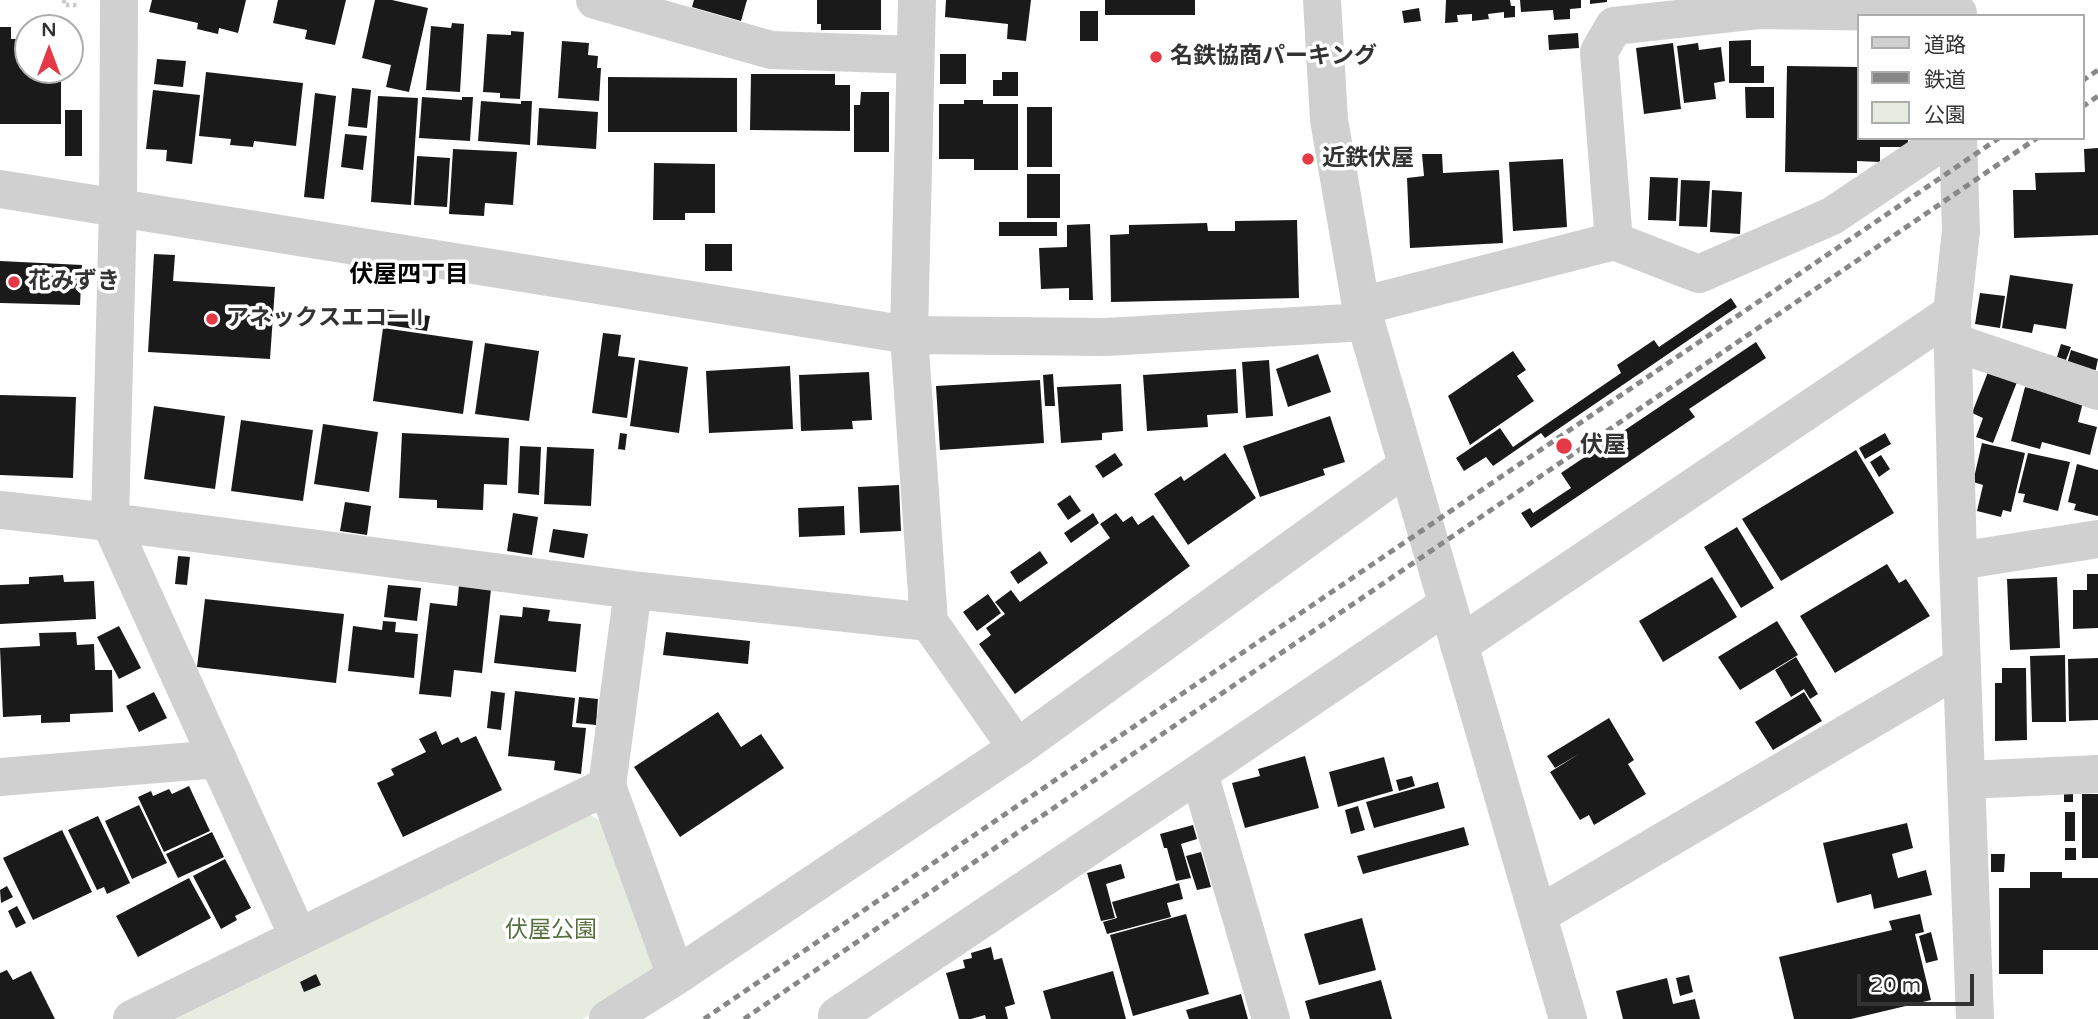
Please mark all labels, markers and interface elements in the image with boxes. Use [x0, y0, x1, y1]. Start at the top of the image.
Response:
north arrow [14, 14, 84, 84]
legend [1856, 14, 2084, 140]
text: N [41, 19, 57, 41]
text: 道路 [1924, 33, 1966, 58]
place label: 名鉄協商パーキング [1170, 43, 1377, 71]
marker: 名鉄協商パーキング [1148, 49, 1164, 65]
text: 鉄道 [1924, 68, 1966, 93]
text: 公園 [1924, 103, 1966, 128]
place label: 近鉄伏屋 [1322, 145, 1414, 173]
marker: 近鉄伏屋 [1300, 151, 1316, 167]
district label: 伏屋四丁目 [349, 262, 469, 290]
place label: 花みずき [28, 268, 120, 296]
marker: 花みずき [6, 274, 22, 290]
place label: アネックスエコーII [226, 305, 423, 333]
marker: アネックスエコーII [204, 311, 220, 327]
place label: 伏屋 [1580, 432, 1626, 460]
marker: 伏屋 [1554, 436, 1574, 456]
park label: 伏屋公園 [505, 917, 597, 945]
scale bar [1860, 960, 1977, 1004]
text: 20 m [1870, 973, 1921, 998]

